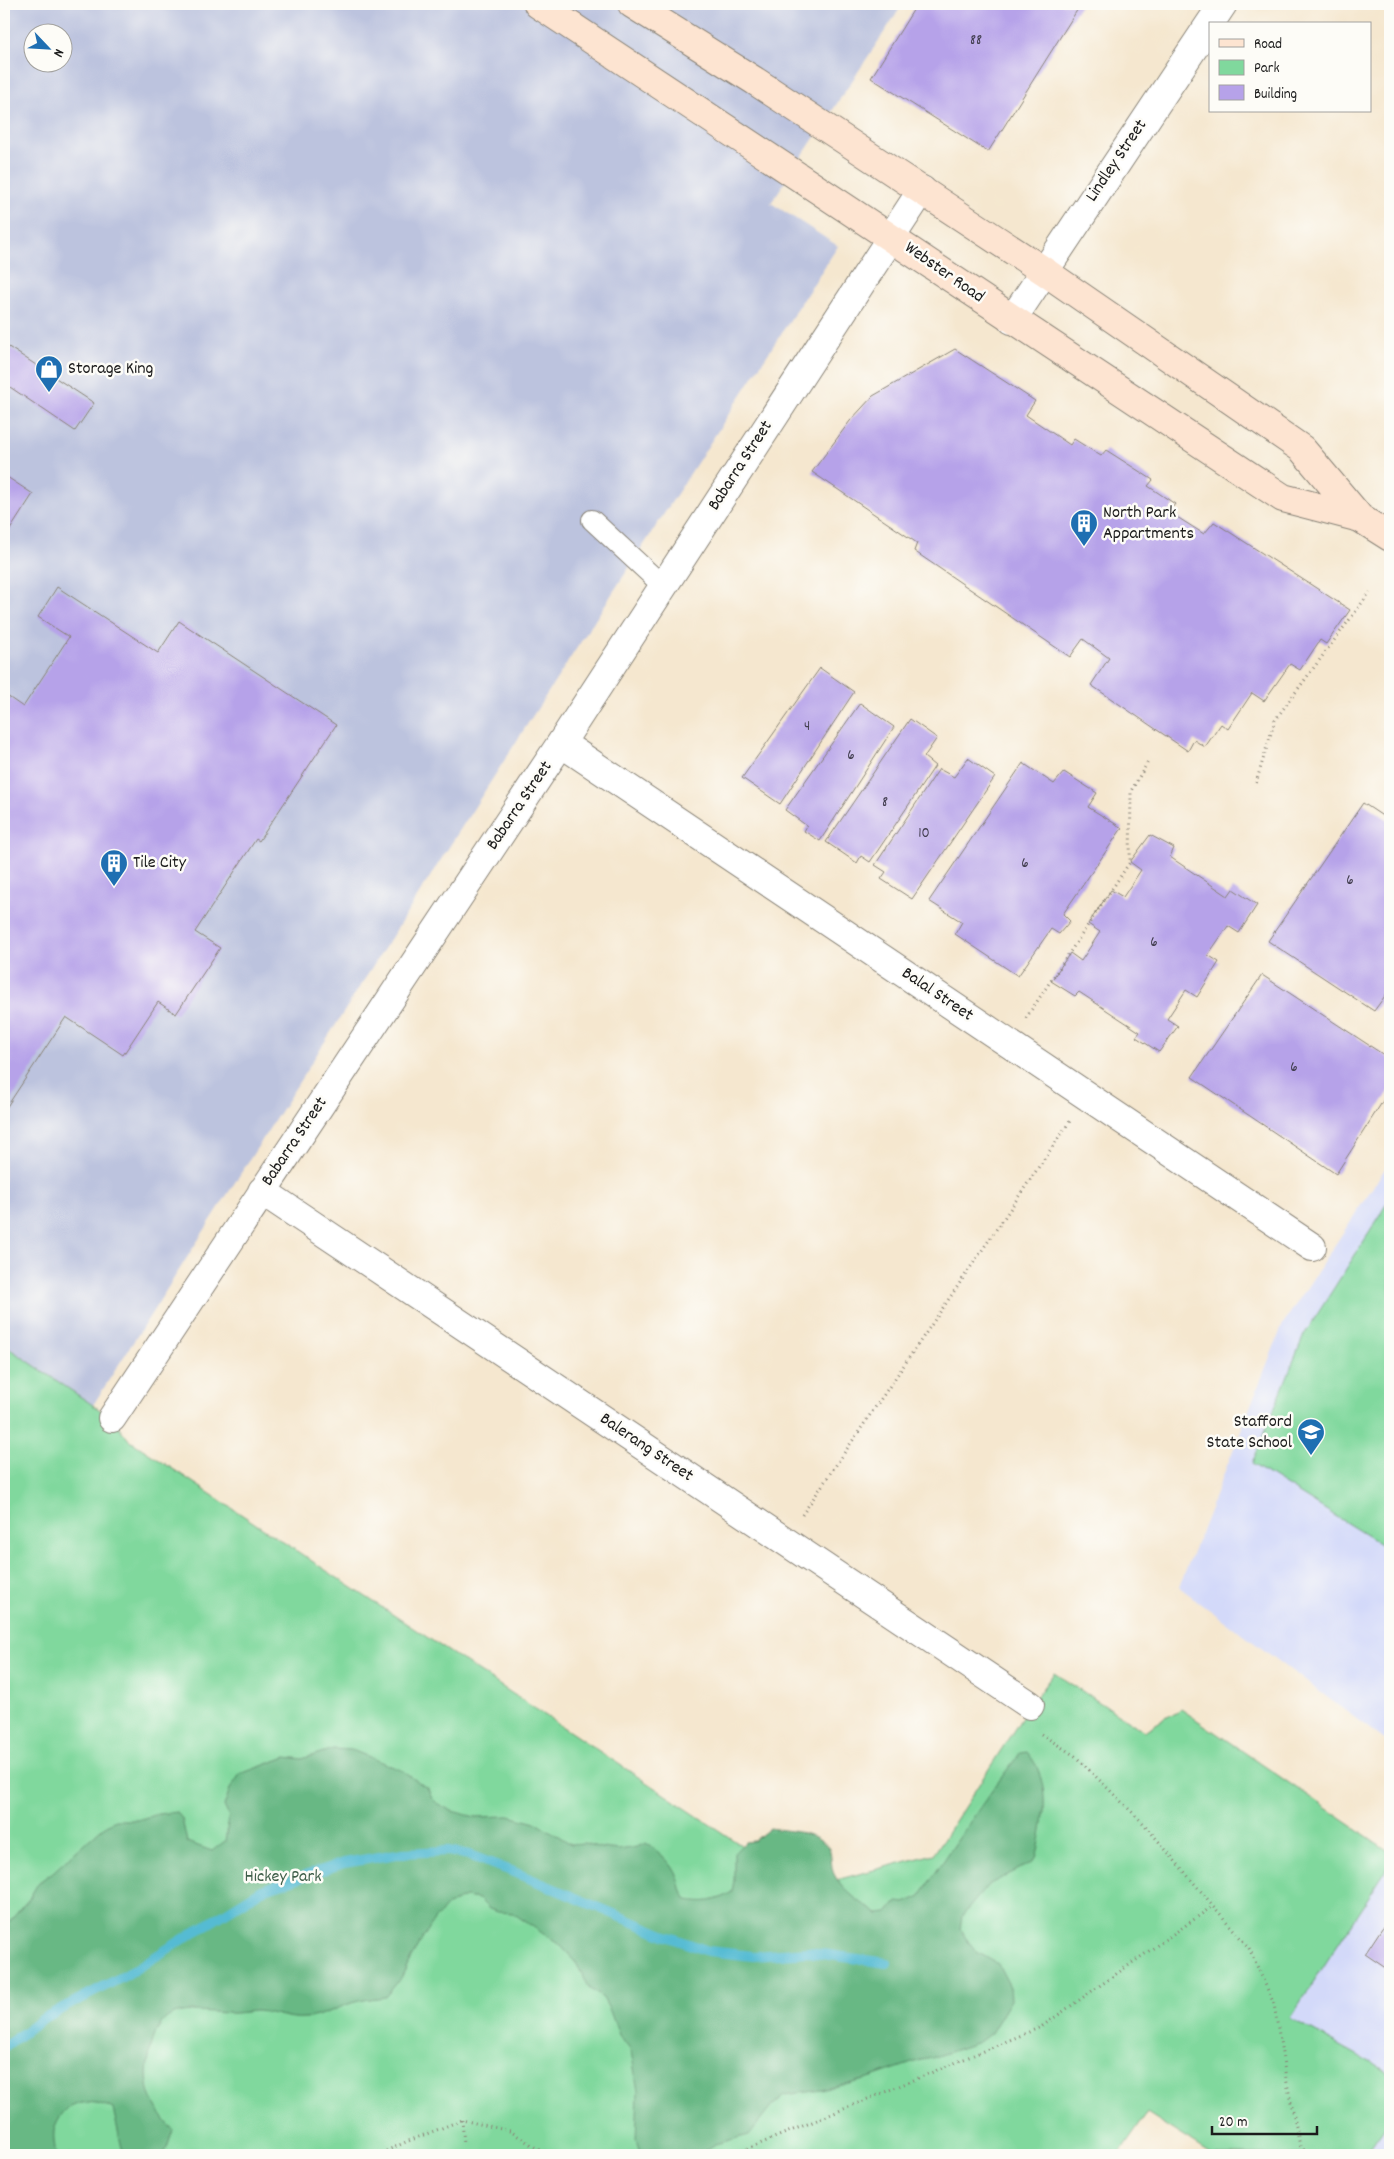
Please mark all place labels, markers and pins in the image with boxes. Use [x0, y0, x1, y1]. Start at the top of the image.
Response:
shop icon: Storage King [34, 354, 64, 393]
place label: Storage King [68, 357, 154, 382]
place label: North Park Appartments [1103, 501, 1194, 547]
building icon: North Park Appartments [1069, 508, 1099, 547]
building icon: Tile City [99, 848, 129, 887]
place label: Tile City [133, 851, 187, 876]
place label: Stafford State School [1207, 1410, 1293, 1456]
school or university icon: Stafford State School [1296, 1417, 1326, 1456]

